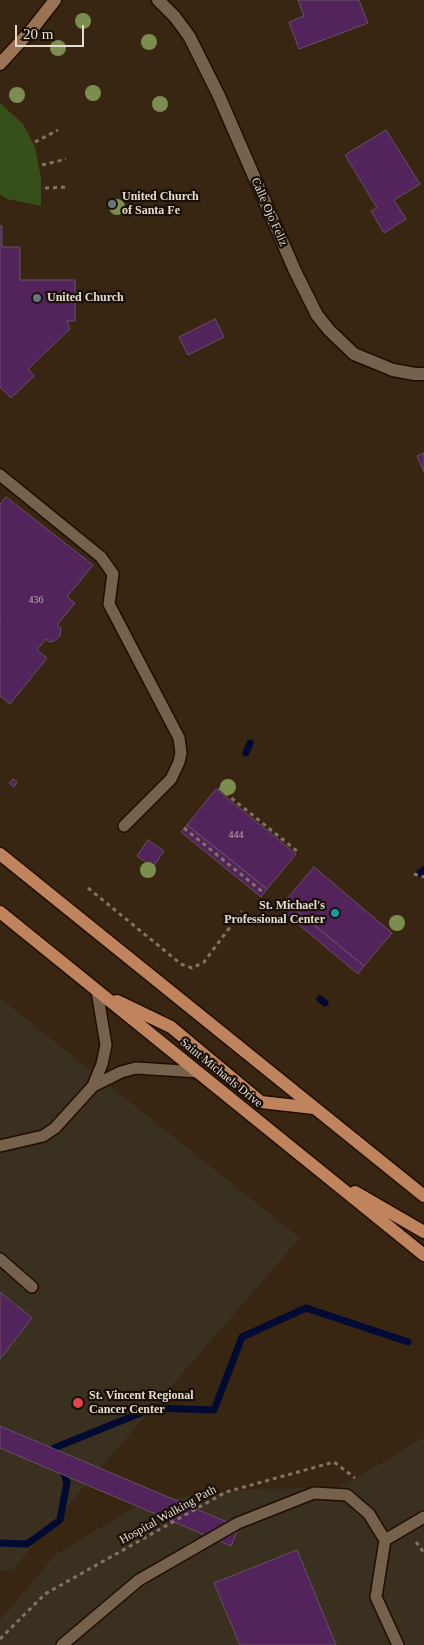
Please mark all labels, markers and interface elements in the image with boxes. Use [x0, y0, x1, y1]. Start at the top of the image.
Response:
scale bar [18, 15, 86, 47]
text: 20 m [23, 26, 53, 42]
street label: Calle Ojo Feliz [248, 176, 290, 248]
place label: United Church of Santa Fe [122, 190, 199, 218]
marker: United Church of Santa Fe [106, 198, 118, 210]
place label: United Church [47, 291, 124, 305]
marker: United Church [31, 292, 43, 304]
house number: 436 [28, 594, 44, 606]
house number: 444 [228, 829, 244, 841]
place label: St. Michael's Professional Center [224, 899, 325, 927]
marker: St. Michael's Professional Center [329, 907, 341, 919]
street label: Saint Michaels Drive [177, 1035, 265, 1111]
place label: St. Vincent Regional Cancer Center [89, 1389, 194, 1417]
marker: St. Vincent Regional Cancer Center [71, 1396, 85, 1410]
street label: Hospital Walking Path [117, 1482, 219, 1548]

